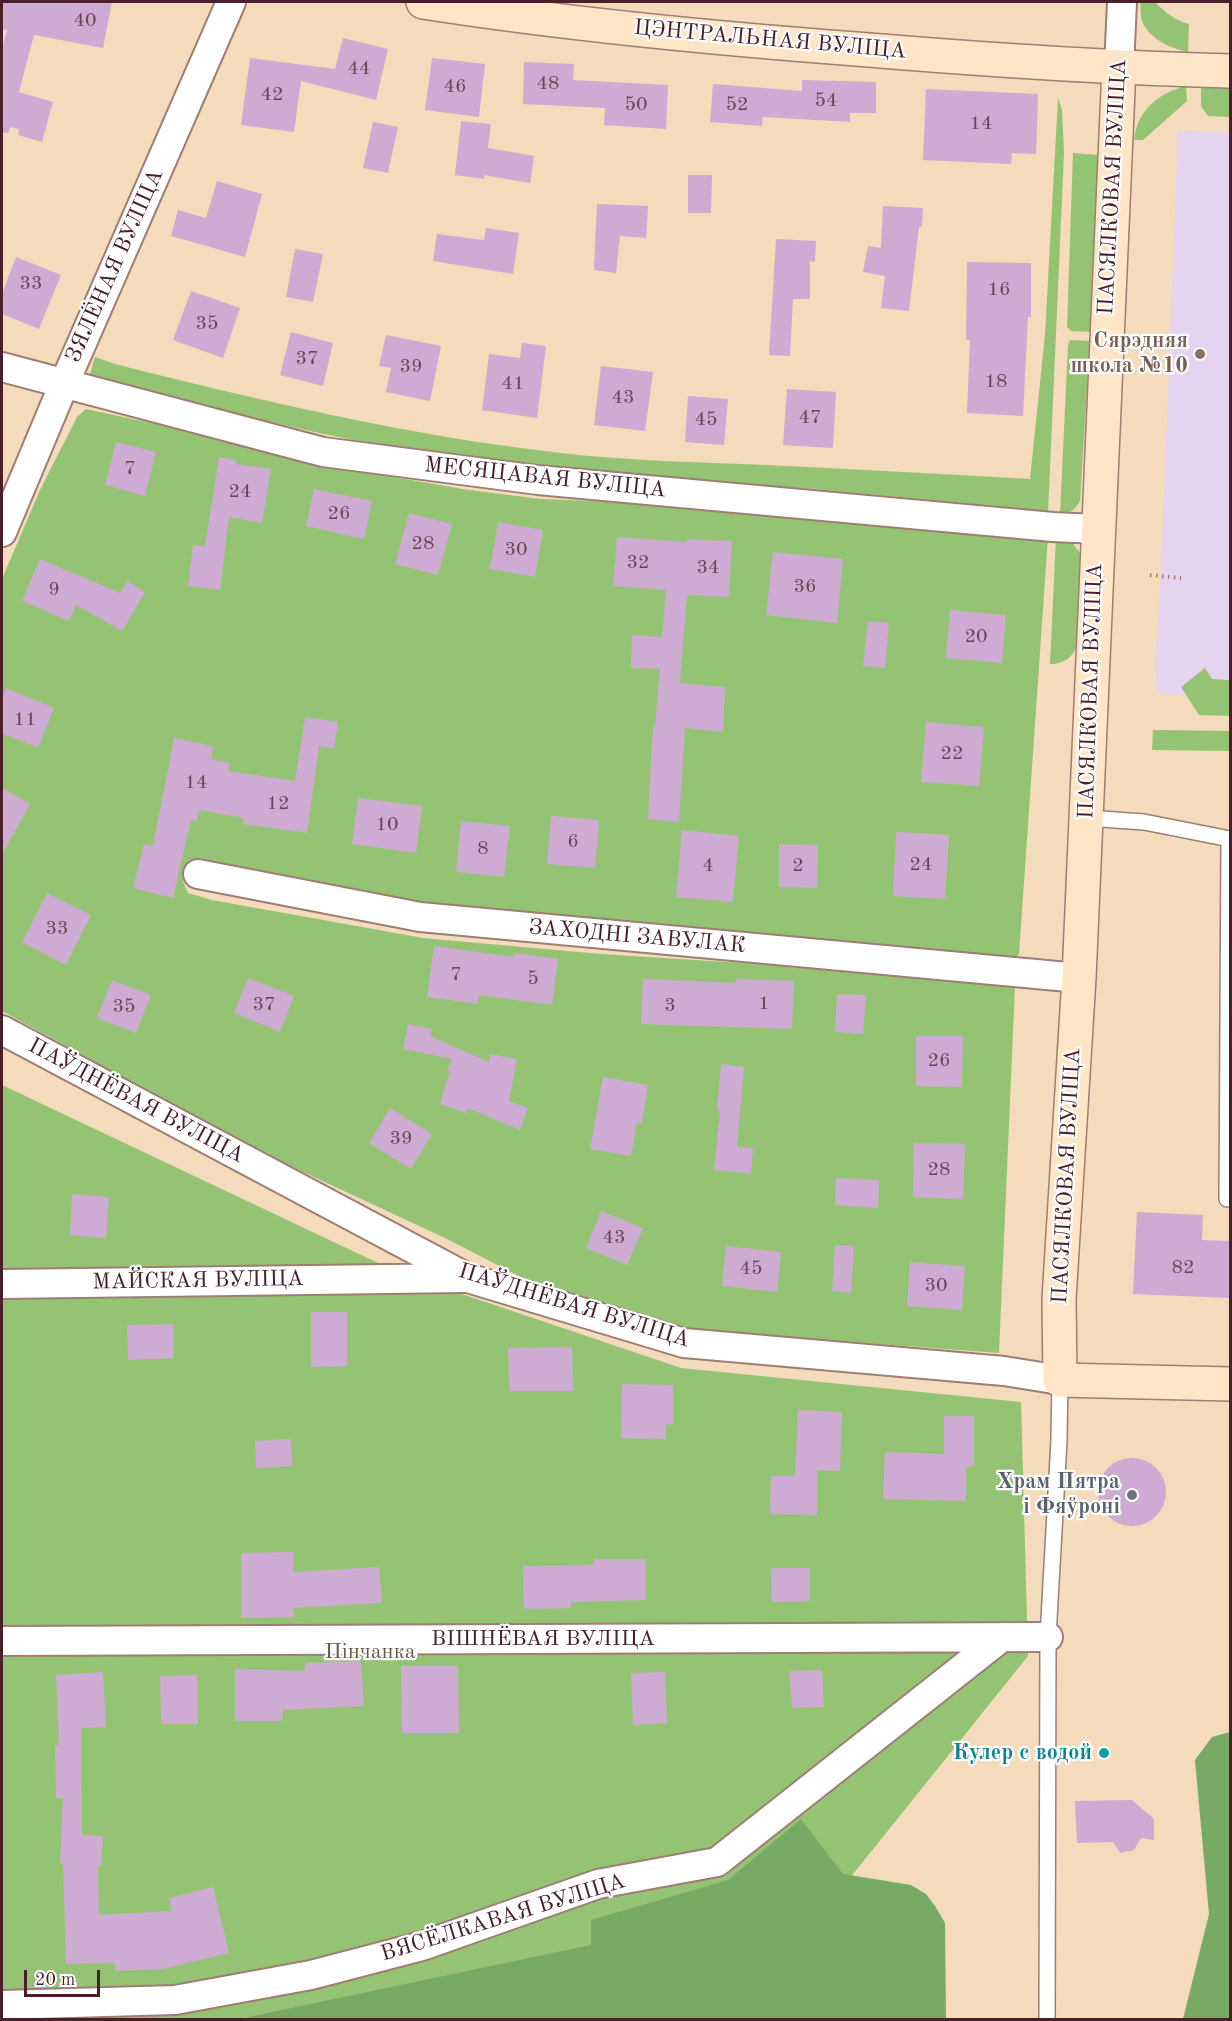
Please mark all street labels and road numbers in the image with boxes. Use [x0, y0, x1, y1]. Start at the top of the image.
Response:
street label: ЦЭНТРАЛЬНАЯ ВУЛІЦА [633, 15, 907, 65]
street label: ПАСЯЛКОВАЯ ВУЛІЦА [1093, 58, 1133, 316]
street label: ЗЯЛЁНАЯ ВУЛІЦА [60, 165, 170, 367]
street label: МЕСЯЦАВАЯ ВУЛІЦА [423, 452, 667, 504]
street label: ПАСЯЛКОВАЯ ВУЛІЦА [1073, 562, 1109, 820]
street label: ЗАХОДНІ ЗАВУЛАК [527, 914, 747, 960]
street label: ПАЎДНЁВАЯ ВУЛІЦА [24, 1033, 248, 1169]
street label: ПАСЯЛКОВАЯ ВУЛІЦА [1047, 1047, 1087, 1305]
street label: ПАЎДНЁВАЯ ВУЛІЦА [455, 1258, 693, 1354]
street label: МАЙСКАЯ ВУЛІЦА [92, 1266, 304, 1296]
street label: ВІШНЁВАЯ ВУЛІЦА [431, 1626, 655, 1652]
street label: ВЯСЁЛКАВАЯ ВУЛІЦА [377, 1868, 629, 1968]

